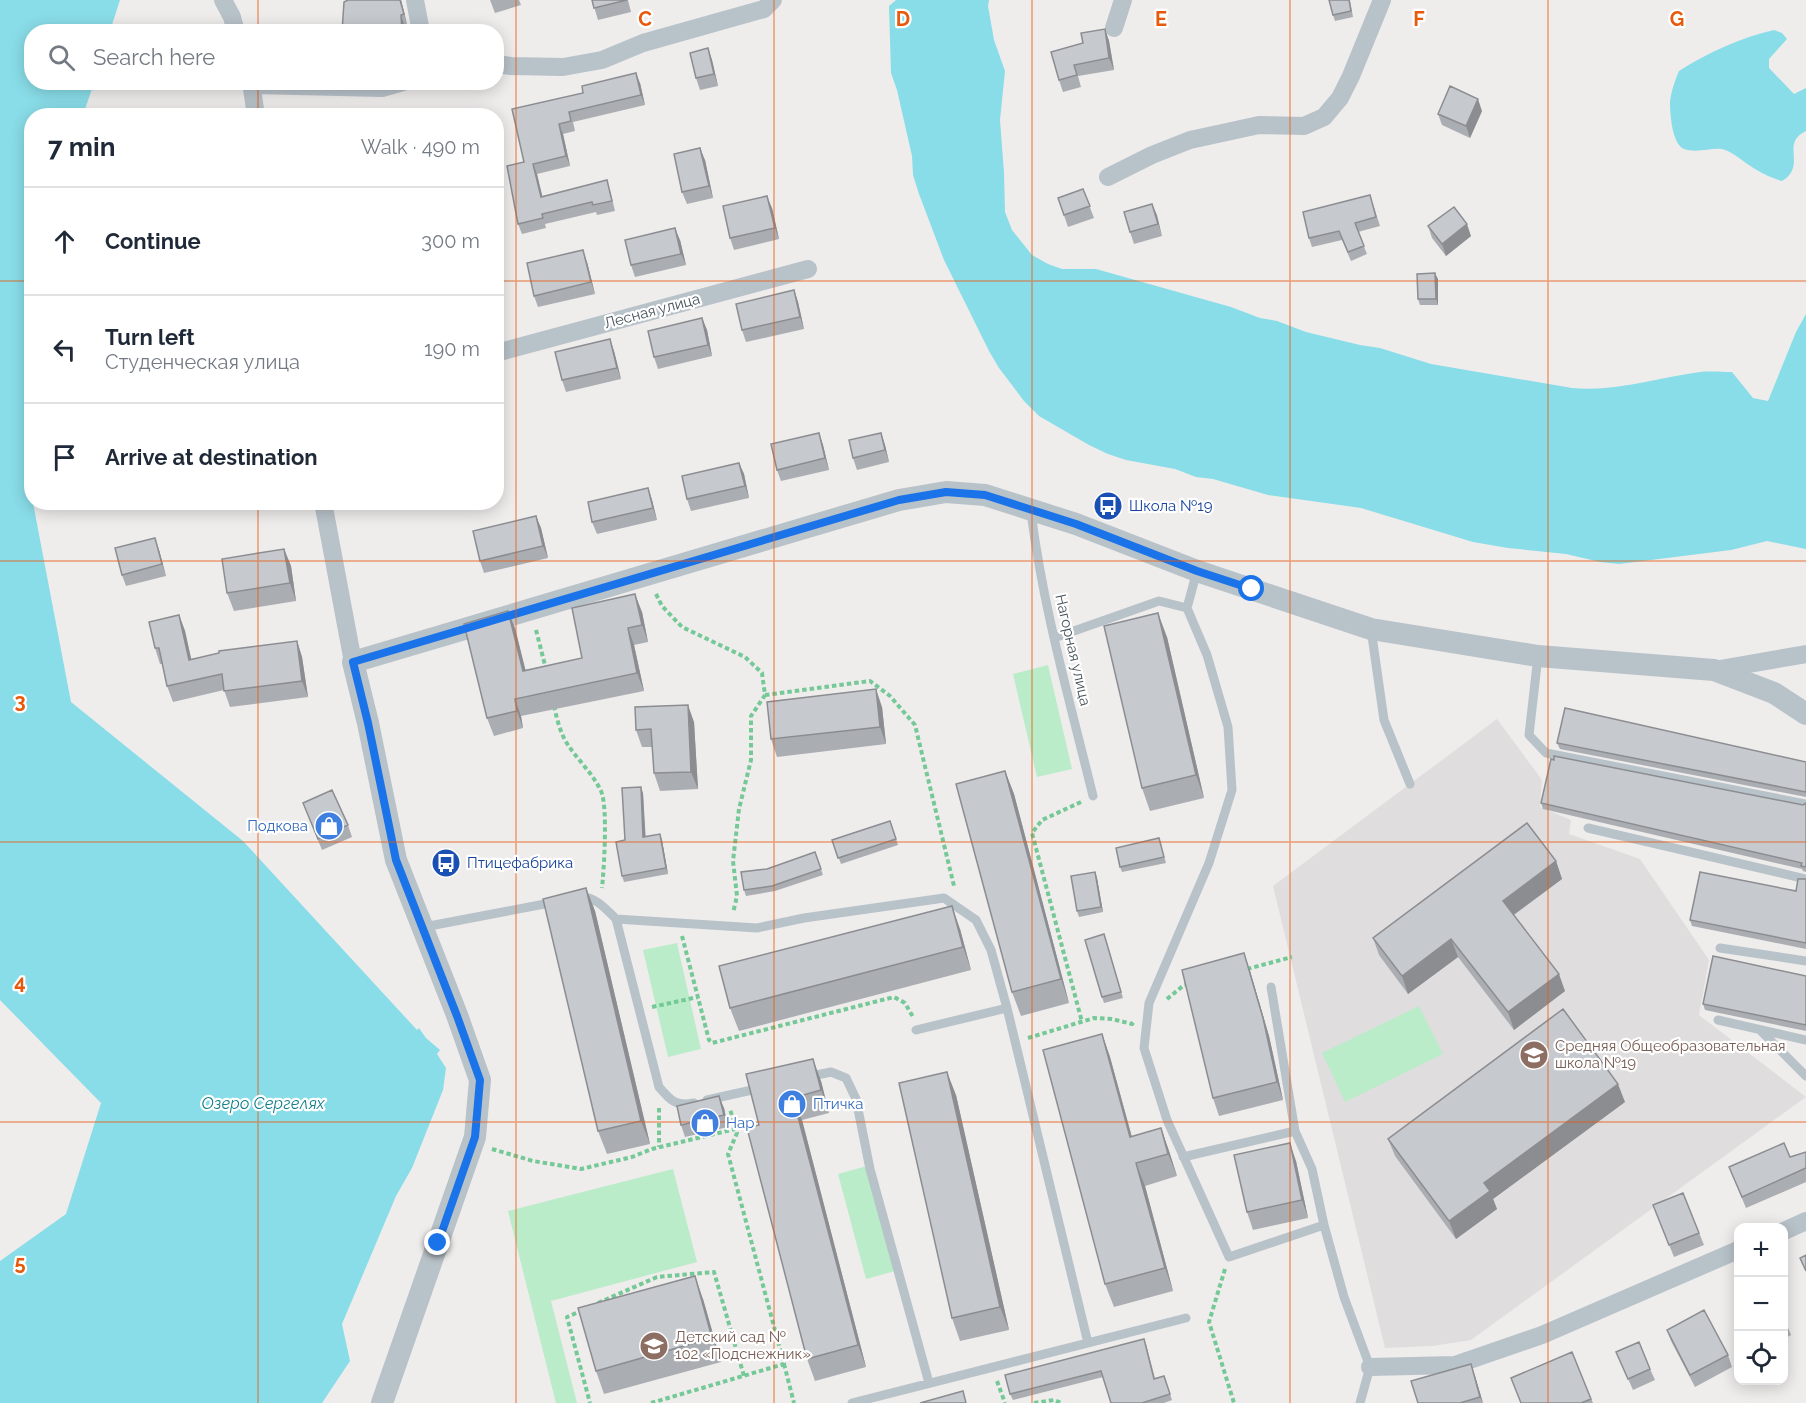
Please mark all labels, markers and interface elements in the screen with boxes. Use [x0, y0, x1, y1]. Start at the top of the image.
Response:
text: C [638, 7, 652, 31]
text: D [896, 7, 910, 31]
text: E [1155, 7, 1167, 31]
text: F [1413, 7, 1425, 31]
text: G [1670, 7, 1684, 31]
search box [24, 24, 504, 90]
icon: search [45, 41, 78, 74]
text: Search here [93, 44, 215, 70]
text: 7 min [48, 132, 115, 162]
text: Walk · 490 m [361, 135, 480, 159]
icon: ahead [48, 225, 81, 258]
text: Continue [105, 228, 201, 254]
text: 300 m [421, 229, 480, 253]
street label: Лесная улица [602, 290, 702, 332]
text: Turn left [105, 324, 195, 350]
icon: left [48, 333, 81, 366]
text: 190 m [424, 337, 480, 361]
text: Студенческая улица [105, 350, 300, 374]
icon: arrive [48, 441, 81, 474]
text: Arrive at destination [105, 444, 318, 470]
bus stop icon: Школа №19 [1092, 490, 1124, 522]
place label: Школа №19 [1129, 497, 1213, 515]
route start [1238, 575, 1264, 601]
street label: Нагорная улица [1051, 592, 1095, 708]
text: 3 [14, 689, 26, 713]
shop icon: Подкова [313, 810, 345, 842]
place label: Подкова [247, 817, 308, 835]
bus stop icon: Птицефабрика [430, 847, 462, 879]
place label: Птицефабрика [467, 854, 573, 872]
text: 4 [14, 970, 26, 994]
place label: Средняя Общеобразовательная школа №19 [1555, 1037, 1786, 1072]
school or university icon: Средняя Общеобразовательная школа №19 [1518, 1039, 1550, 1071]
shop icon: Птичка [776, 1088, 808, 1120]
water label: Озеро Сергелях [201, 1094, 326, 1113]
place label: Птичка [813, 1095, 863, 1113]
shop icon: Нар [689, 1107, 721, 1139]
place label: Нар [726, 1114, 754, 1132]
map controls [1734, 1223, 1788, 1385]
button: + [1734, 1223, 1788, 1277]
route end [424, 1229, 450, 1255]
text: 5 [14, 1251, 26, 1275]
button: − [1734, 1277, 1788, 1331]
place label: Детский сад № 102 «Подснежник» [675, 1328, 811, 1363]
school or university icon: Детский сад № 102 «Подснежник» [638, 1330, 670, 1362]
button: locate [1734, 1331, 1788, 1385]

